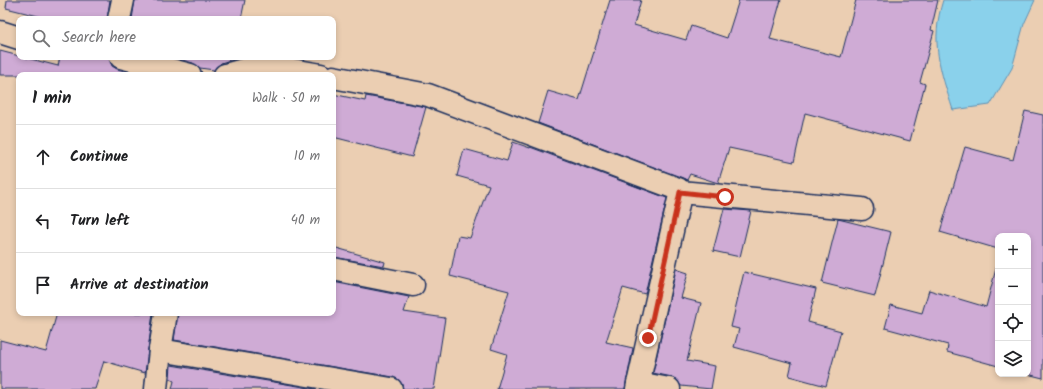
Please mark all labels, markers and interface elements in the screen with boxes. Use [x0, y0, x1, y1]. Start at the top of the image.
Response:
search box [16, 16, 336, 60]
text: Search here [62, 26, 136, 50]
icon: search [30, 27, 52, 49]
text: 1 min [32, 85, 71, 112]
text: Walk · 50 m [252, 88, 320, 109]
text: Continue [70, 145, 128, 169]
icon: ahead [32, 146, 54, 168]
text: 10 m [294, 146, 320, 167]
route start [716, 188, 734, 206]
text: Turn left [70, 209, 130, 233]
icon: left [32, 210, 54, 232]
text: 40 m [291, 210, 320, 231]
map controls [995, 233, 1031, 377]
button: + [995, 233, 1031, 269]
button: − [995, 269, 1031, 305]
text: Arrive at destination [70, 273, 209, 297]
icon: arrive [32, 274, 54, 296]
button: locate [995, 305, 1031, 341]
route end [639, 329, 657, 347]
button: layers [995, 341, 1031, 377]

